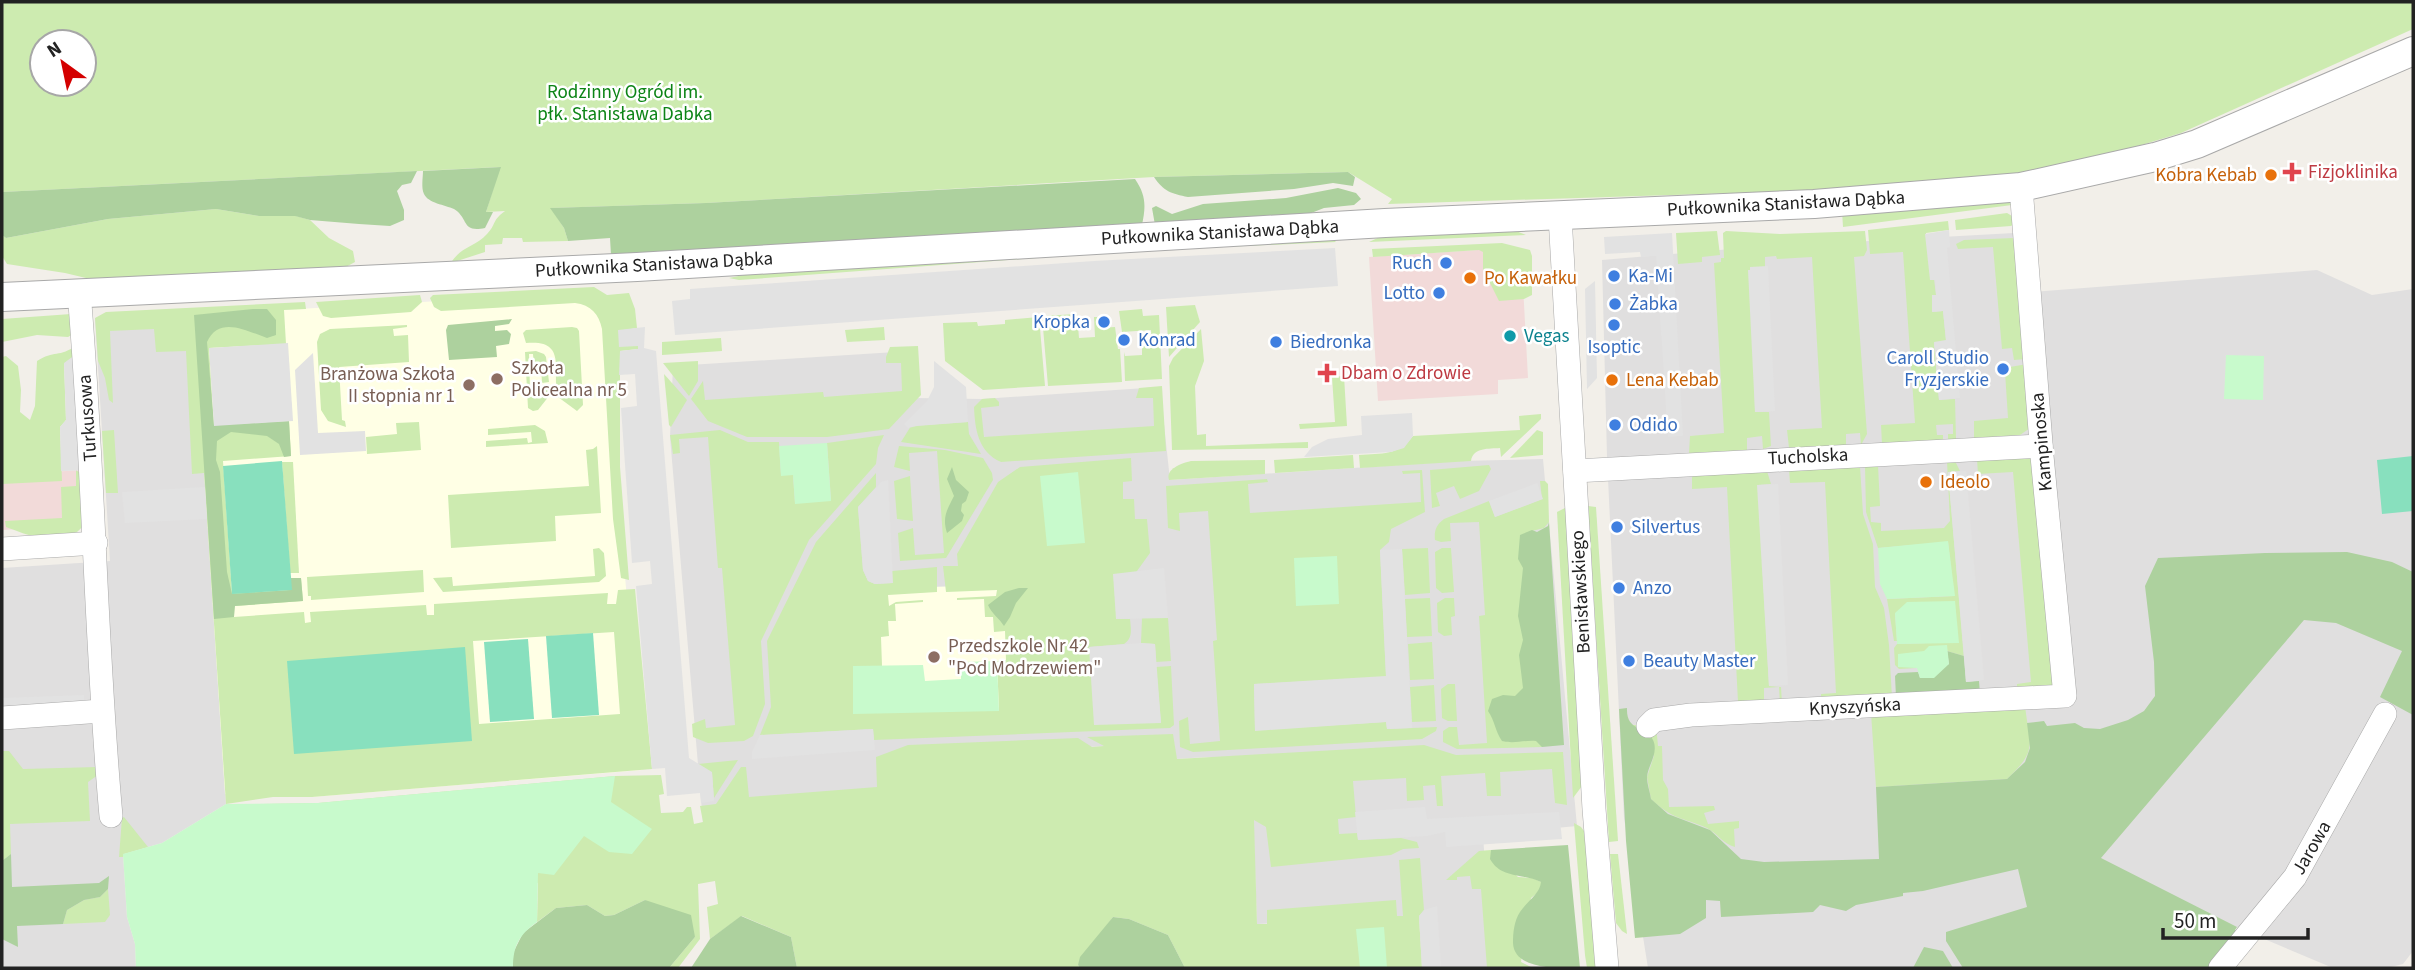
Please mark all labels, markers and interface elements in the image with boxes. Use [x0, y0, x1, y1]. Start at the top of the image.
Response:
north arrow [28, 28, 98, 98]
text: N [42, 35, 67, 65]
park label: Rodzinny Ogród im. płk. Stanisława Dabka [537, 79, 713, 128]
place label: Fizjoklinika [2308, 159, 2398, 186]
place label: Kobra Kebab [2155, 162, 2257, 189]
marker: Fizjoklinika [2282, 162, 2302, 182]
marker: Kobra Kebab [2263, 167, 2279, 183]
street label: Pułkownika Stanisława Dąbka [1666, 184, 1906, 224]
street label: Pułkownika Stanisława Dąbka [1100, 213, 1340, 253]
street label: Pułkownika Stanisława Dąbka [534, 245, 774, 285]
place label: Ruch [1392, 250, 1432, 277]
marker: Ruch [1438, 255, 1454, 271]
place label: Ka-Mi [1628, 263, 1673, 290]
place label: Po Kawałku [1484, 265, 1577, 292]
marker: Ka-Mi [1606, 268, 1622, 284]
marker: Po Kawałku [1462, 270, 1478, 286]
place label: Lotto [1384, 280, 1425, 307]
marker: Lotto [1431, 285, 1447, 301]
place label: Żabka [1629, 291, 1678, 318]
marker: Żabka [1607, 296, 1623, 312]
place label: Kropka [1033, 309, 1090, 336]
marker: Kropka [1096, 314, 1112, 330]
marker: Isoptic [1606, 317, 1622, 333]
place label: Vegas [1524, 323, 1570, 350]
place label: Konrad [1138, 327, 1196, 354]
marker: Vegas [1502, 328, 1518, 344]
place label: Biedronka [1290, 329, 1372, 356]
marker: Konrad [1116, 332, 1132, 348]
marker: Biedronka [1268, 334, 1284, 350]
place label: Isoptic [1587, 334, 1641, 361]
place label: Caroll Studio Fryzjerskie [1886, 345, 1989, 394]
place label: Szkoła Policealna nr 5 [511, 355, 627, 404]
place label: Dbam o Zdrowie [1341, 360, 1471, 387]
place label: Branżowa Szkoła II stopnia nr 1 [320, 361, 455, 410]
marker: Caroll Studio Fryzjerskie [1995, 361, 2011, 377]
marker: Dbam o Zdrowie [1319, 365, 1335, 381]
place label: Lena Kebab [1626, 367, 1719, 394]
marker: Szkoła Policealna nr 5 [489, 371, 505, 387]
marker: Lena Kebab [1604, 372, 1620, 388]
street label: Turkusowa [72, 374, 104, 462]
marker: Branżowa Szkoła II stopnia nr 1 [461, 377, 477, 393]
street label: Kampinoska [2024, 392, 2060, 492]
place label: Odido [1629, 412, 1678, 439]
marker: Odido [1607, 417, 1623, 433]
street label: Tucholska [1767, 441, 1849, 473]
place label: Ideolo [1940, 469, 1990, 496]
marker: Ideolo [1918, 474, 1934, 490]
place label: Silvertus [1631, 514, 1700, 541]
marker: Silvertus [1609, 519, 1625, 535]
street label: Benisławskiego [1564, 530, 1598, 654]
place label: Anzo [1633, 575, 1672, 602]
marker: Anzo [1611, 580, 1627, 596]
place label: Przedszkole Nr 42 "Pod Modrzewiem" [948, 633, 1101, 682]
place label: Beauty Master [1643, 648, 1756, 675]
marker: Przedszkole Nr 42 "Pod Modrzewiem" [926, 649, 942, 665]
marker: Beauty Master [1621, 653, 1637, 669]
street label: Knyszyńska [1808, 691, 1902, 723]
street label: Jarowa [2286, 816, 2338, 880]
scale bar [2163, 897, 2308, 941]
text: 50 m [2174, 906, 2216, 936]

